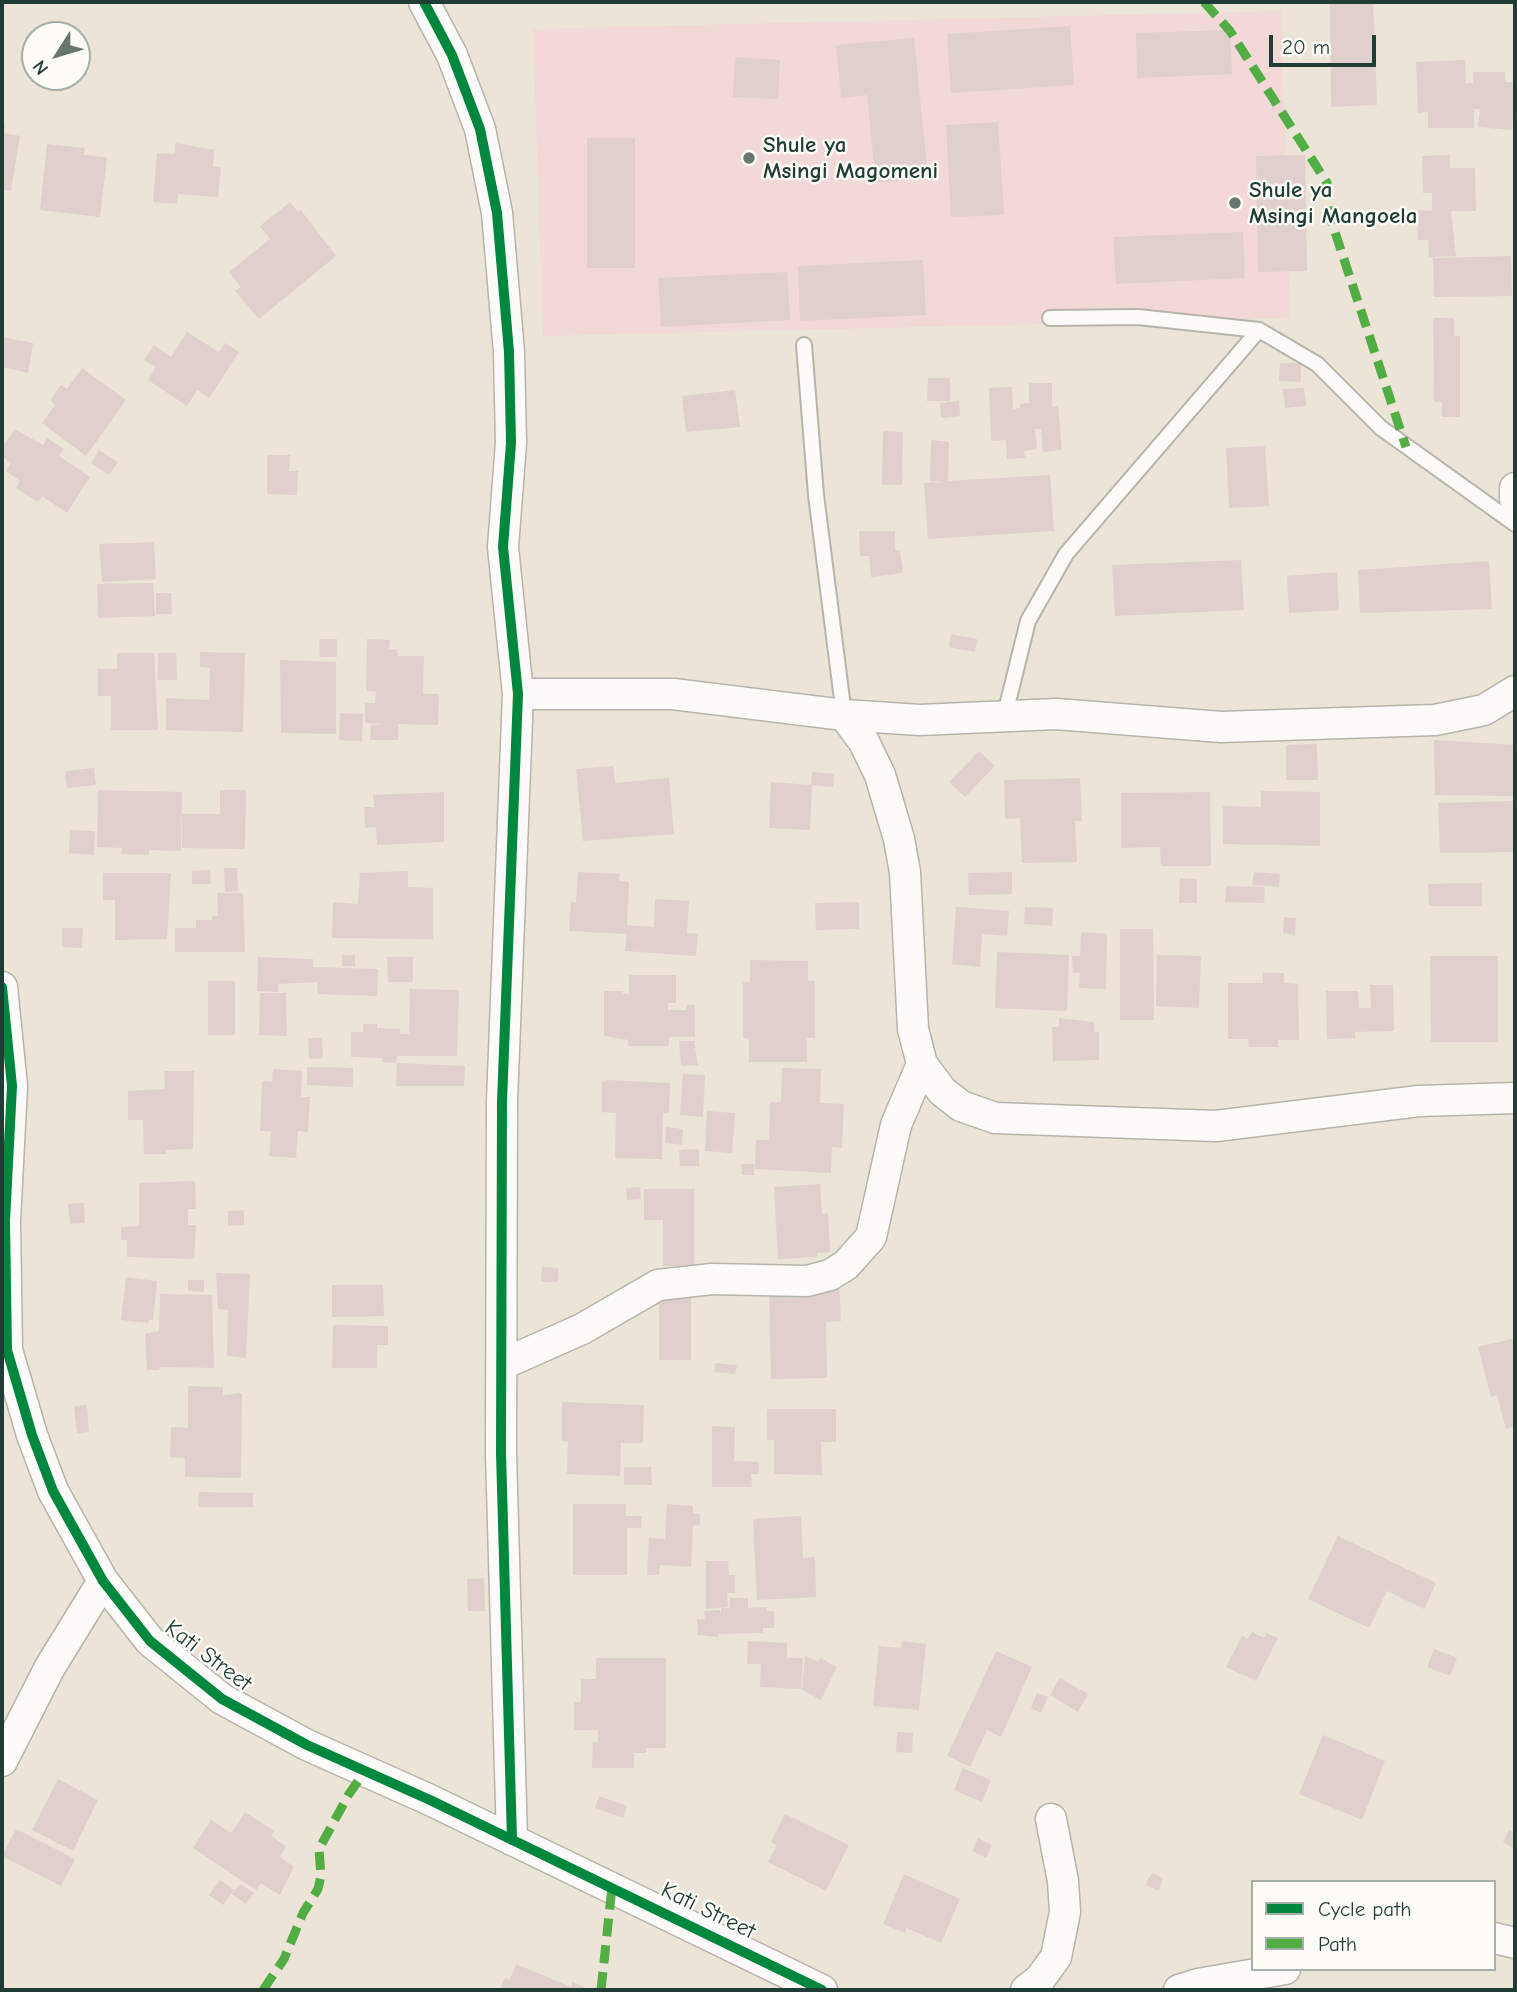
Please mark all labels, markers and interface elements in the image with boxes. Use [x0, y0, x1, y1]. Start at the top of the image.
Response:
north arrow [21, 21, 91, 91]
scale bar [1272, 21, 1379, 65]
text: 20 m [1282, 35, 1330, 59]
text: N [28, 56, 53, 79]
place label: Shule ya Msingi Magomeni [763, 131, 938, 185]
marker: Shule ya Msingi Magomeni [741, 150, 757, 166]
place label: Shule ya Msingi Mangoela [1249, 176, 1417, 230]
marker: Shule ya Msingi Mangoela [1227, 195, 1243, 211]
street label: Kati Street [159, 1614, 257, 1698]
street label: Kati Street [656, 1876, 760, 1946]
legend [1251, 1880, 1496, 1971]
text: Cycle path [1318, 1897, 1411, 1921]
text: Path [1318, 1932, 1357, 1956]

